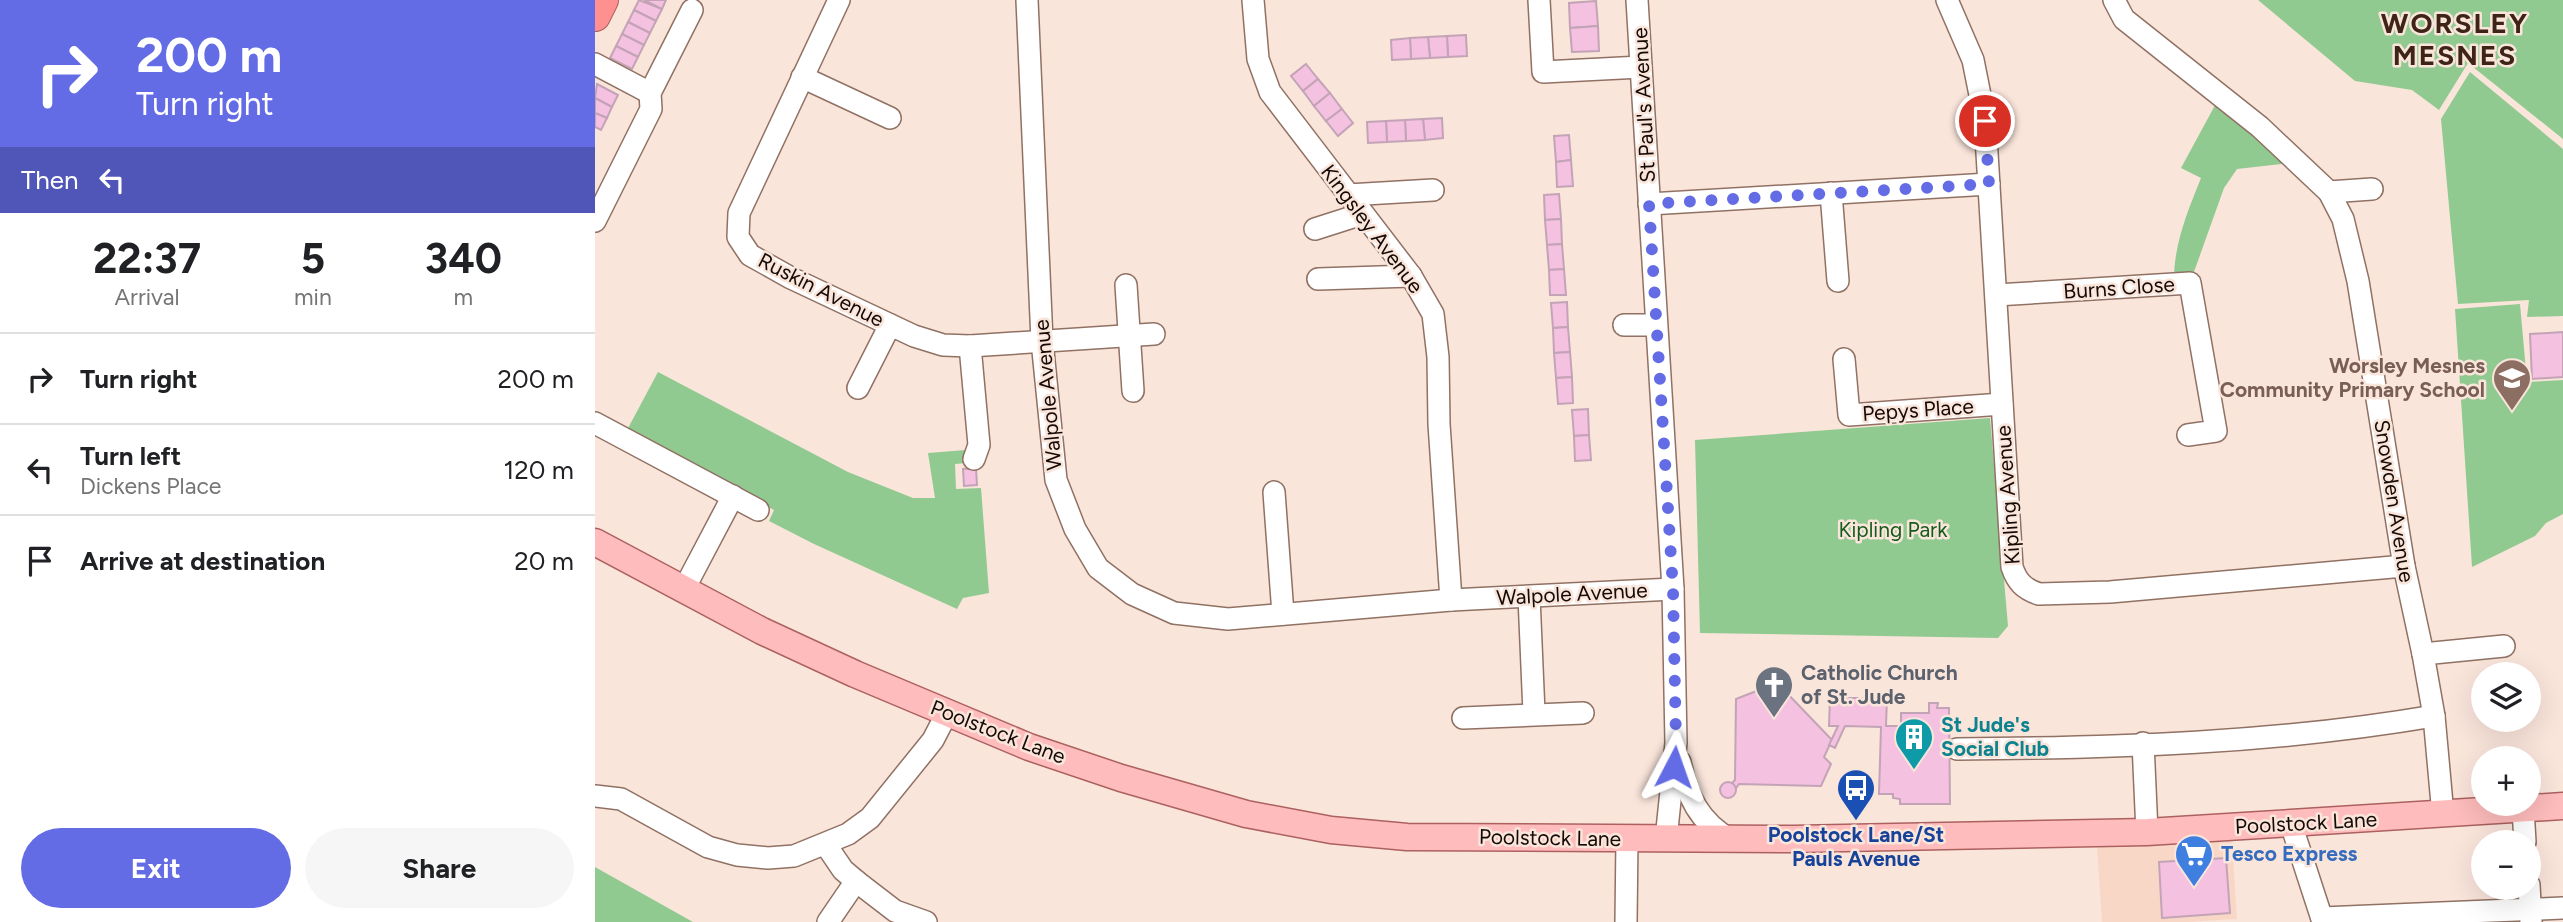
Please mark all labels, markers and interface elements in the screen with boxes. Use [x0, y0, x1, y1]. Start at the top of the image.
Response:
district label: WORSLEY MESNES [2381, 6, 2529, 72]
text: 200 m [136, 25, 282, 84]
street label: St Paul's Avenue [1627, 27, 1660, 183]
icon: right [21, 28, 112, 119]
text: Turn right [136, 85, 274, 123]
pin [1955, 91, 2015, 151]
icon: arrive [1966, 102, 2004, 140]
street label: Kingsley Avenue [1316, 159, 1429, 298]
icon: left [93, 161, 131, 199]
text: Then [21, 164, 79, 196]
text: 22:37 [93, 233, 201, 284]
text: 5 [301, 233, 325, 284]
text: 340 [425, 233, 502, 284]
street label: Ruskin Avenue [754, 247, 888, 332]
street label: Burns Close [2062, 271, 2175, 304]
text: Arrival [115, 283, 179, 311]
text: min [294, 283, 332, 311]
text: m [454, 283, 473, 311]
street label: Walpole Avenue [1028, 318, 1067, 472]
place label: Worsley Mesnes Community Primary School [2220, 353, 2485, 402]
school or university icon: Worsley Mesnes Community Primary School [2491, 357, 2533, 412]
icon: right [21, 360, 59, 398]
text: Turn right [80, 363, 197, 395]
text: 200 m [498, 363, 574, 395]
street label: Pepys Place [1861, 393, 1975, 426]
street label: Snowden Avenue [2369, 418, 2420, 584]
street label: Kipling Avenue [1990, 424, 2025, 566]
text: Turn left [80, 440, 181, 472]
icon: left [21, 451, 59, 489]
text: 120 m [504, 454, 574, 486]
text: Dickens Place [80, 472, 221, 500]
park label: Kipling Park [1839, 517, 1948, 542]
icon: arrive [21, 542, 59, 580]
text: Arrive at destination [80, 545, 325, 577]
text: 20 m [514, 545, 574, 577]
street label: Walpole Avenue [1496, 577, 1648, 610]
place label: Catholic Church of St. Jude [1801, 660, 1958, 709]
map controls [2471, 662, 2541, 900]
button: layers [2471, 662, 2541, 732]
church icon: Catholic Church of St. Jude [1753, 664, 1795, 719]
street label: Poolstock Lane [927, 694, 1069, 769]
place label: St Jude's Social Club [1941, 712, 2049, 761]
building icon: St Jude's Social Club [1893, 716, 1935, 771]
position arrow [1637, 730, 1711, 804]
button: + [2471, 746, 2541, 816]
bus stop icon: Poolstock Lane/St Pauls Avenue [1835, 767, 1877, 822]
street label: Poolstock Lane [2234, 806, 2378, 839]
place label: Poolstock Lane/St Pauls Avenue [1768, 822, 1944, 871]
street label: Poolstock Lane [1479, 824, 1621, 851]
button: Exit [21, 828, 291, 908]
button: Share [305, 828, 574, 908]
button: − [2471, 830, 2541, 900]
supermarket icon: Tesco Express [2173, 833, 2215, 888]
place label: Tesco Express [2221, 841, 2358, 866]

